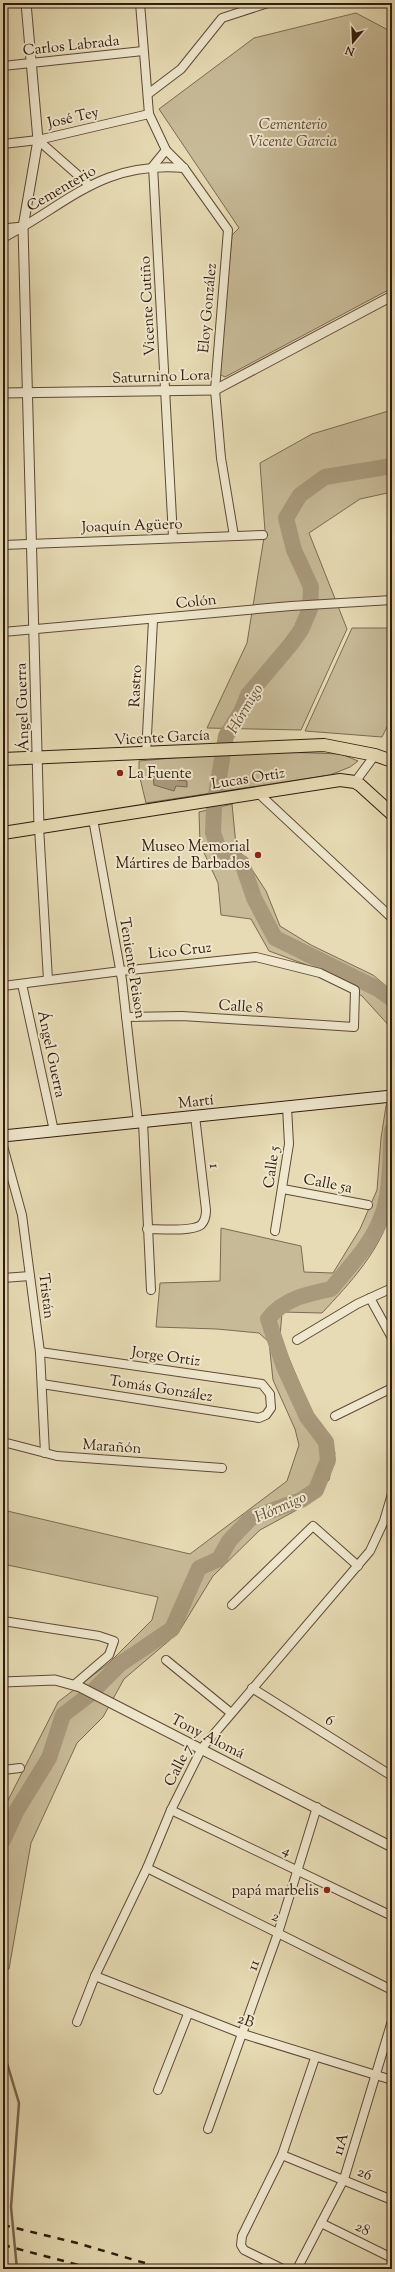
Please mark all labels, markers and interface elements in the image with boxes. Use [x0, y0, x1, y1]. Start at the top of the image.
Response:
north arrow [333, 22, 373, 62]
street label: Carlos Labrada [22, 31, 121, 62]
text: N [343, 41, 358, 60]
street label: José Tey [45, 102, 102, 135]
park label: Cementerio Vicente Garcia [249, 115, 338, 153]
street label: Cementerio [23, 161, 100, 218]
street label: Vicente Cutiño [135, 255, 162, 356]
street label: Eloy González [194, 262, 223, 354]
street label: Saturnino Lora [112, 365, 211, 390]
street label: Joaquín Agüero [80, 514, 183, 539]
street label: Colón [175, 590, 218, 615]
street label: Ángel Guerra [10, 662, 36, 752]
street label: Rastro [125, 664, 148, 708]
water label: Hórmigo [222, 680, 270, 739]
street label: Vicente García [114, 726, 211, 751]
street label: Lucas Ortiz [210, 763, 287, 796]
place label: La Fuente [128, 764, 192, 785]
marker: La Fuente [115, 768, 125, 778]
place label: Museo Memorial Mártires de Barbados [115, 837, 250, 875]
marker: Museo Memorial Mártires de Barbados [253, 850, 263, 860]
street label: Teniente Peison [113, 916, 150, 1021]
street label: Lico Cruz [148, 938, 213, 965]
street label: Calle 8 [218, 995, 264, 1020]
street label: Ángel Guerra [31, 1009, 71, 1100]
street label: Martí [177, 1090, 215, 1115]
street label: Calle 5 [259, 1145, 286, 1190]
street label: 1 [203, 1162, 224, 1170]
street label: Calle 5a [302, 1169, 354, 1199]
street label: Tristán [32, 1272, 59, 1320]
street label: Jorge Ortiz [129, 1342, 202, 1373]
street label: Tomás González [108, 1371, 214, 1408]
street label: Marañón [82, 1435, 142, 1460]
water label: Hórmigo [251, 1487, 311, 1530]
street label: Tony Alomá [167, 1710, 248, 1765]
street label: 6 [320, 1710, 338, 1732]
street label: Calle 7 [160, 1741, 199, 1790]
street label: 4 [278, 1840, 295, 1863]
place label: papá marbelis [231, 1881, 319, 1902]
marker: papá marbelis [322, 1885, 332, 1895]
street label: 2 [268, 1906, 283, 1928]
street label: 11 [243, 1957, 266, 1974]
street label: 2B [234, 2009, 257, 2034]
street label: 11A [328, 2131, 355, 2158]
street label: 26 [354, 2162, 375, 2187]
street label: 28 [351, 2217, 373, 2242]

